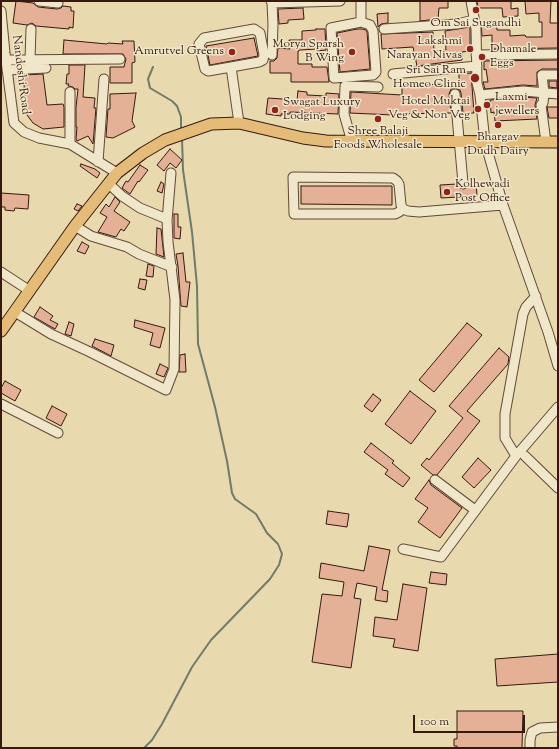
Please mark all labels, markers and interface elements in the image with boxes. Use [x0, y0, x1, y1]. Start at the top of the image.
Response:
marker: Om Sai Sugandhi [471, 5, 481, 15]
place label: Om Sai Sugandhi [430, 17, 522, 31]
street label: Nandoshi Road [8, 34, 32, 116]
place label: Lakshmi Narayan Nivas [387, 35, 462, 63]
place label: Morya Sparsh B Wing [273, 38, 344, 66]
place label: Dhamale Eggs [490, 43, 536, 71]
marker: Lakshmi Narayan Nivas [465, 44, 475, 54]
place label: Amrutvel Greens [134, 45, 224, 59]
marker: Amrutvel Greens [227, 47, 237, 57]
marker: Morya Sparsh B Wing [347, 47, 357, 57]
marker: Dhamale Eggs [477, 52, 487, 62]
place label: Sri Sai Ram Homeo Clinic [393, 64, 466, 92]
marker: Sri Sai Ram Homeo Clinic [469, 72, 481, 84]
place label: Laxmi jewellers [495, 91, 539, 119]
place label: Hotel Muktai Veg & Non Veg [388, 95, 470, 123]
place label: Swagat Luxury Lodging [283, 96, 360, 124]
marker: Laxmi jewellers [482, 100, 492, 110]
marker: Hotel Muktai Veg & Non Veg [473, 104, 483, 114]
marker: Swagat Luxury Lodging [270, 105, 280, 115]
marker: Shree Balaji Foods Wholesale [373, 114, 383, 124]
marker: Bhargav Dudh Dairy [493, 120, 503, 130]
place label: Shree Balaji Foods Wholesale [334, 125, 422, 153]
place label: Bhargav Dudh Dairy [467, 131, 529, 159]
place label: Kolhewadi Post Office [455, 178, 510, 206]
marker: Kolhewadi Post Office [442, 187, 452, 197]
scale bar [415, 707, 527, 733]
text: 100 m [420, 713, 449, 731]

